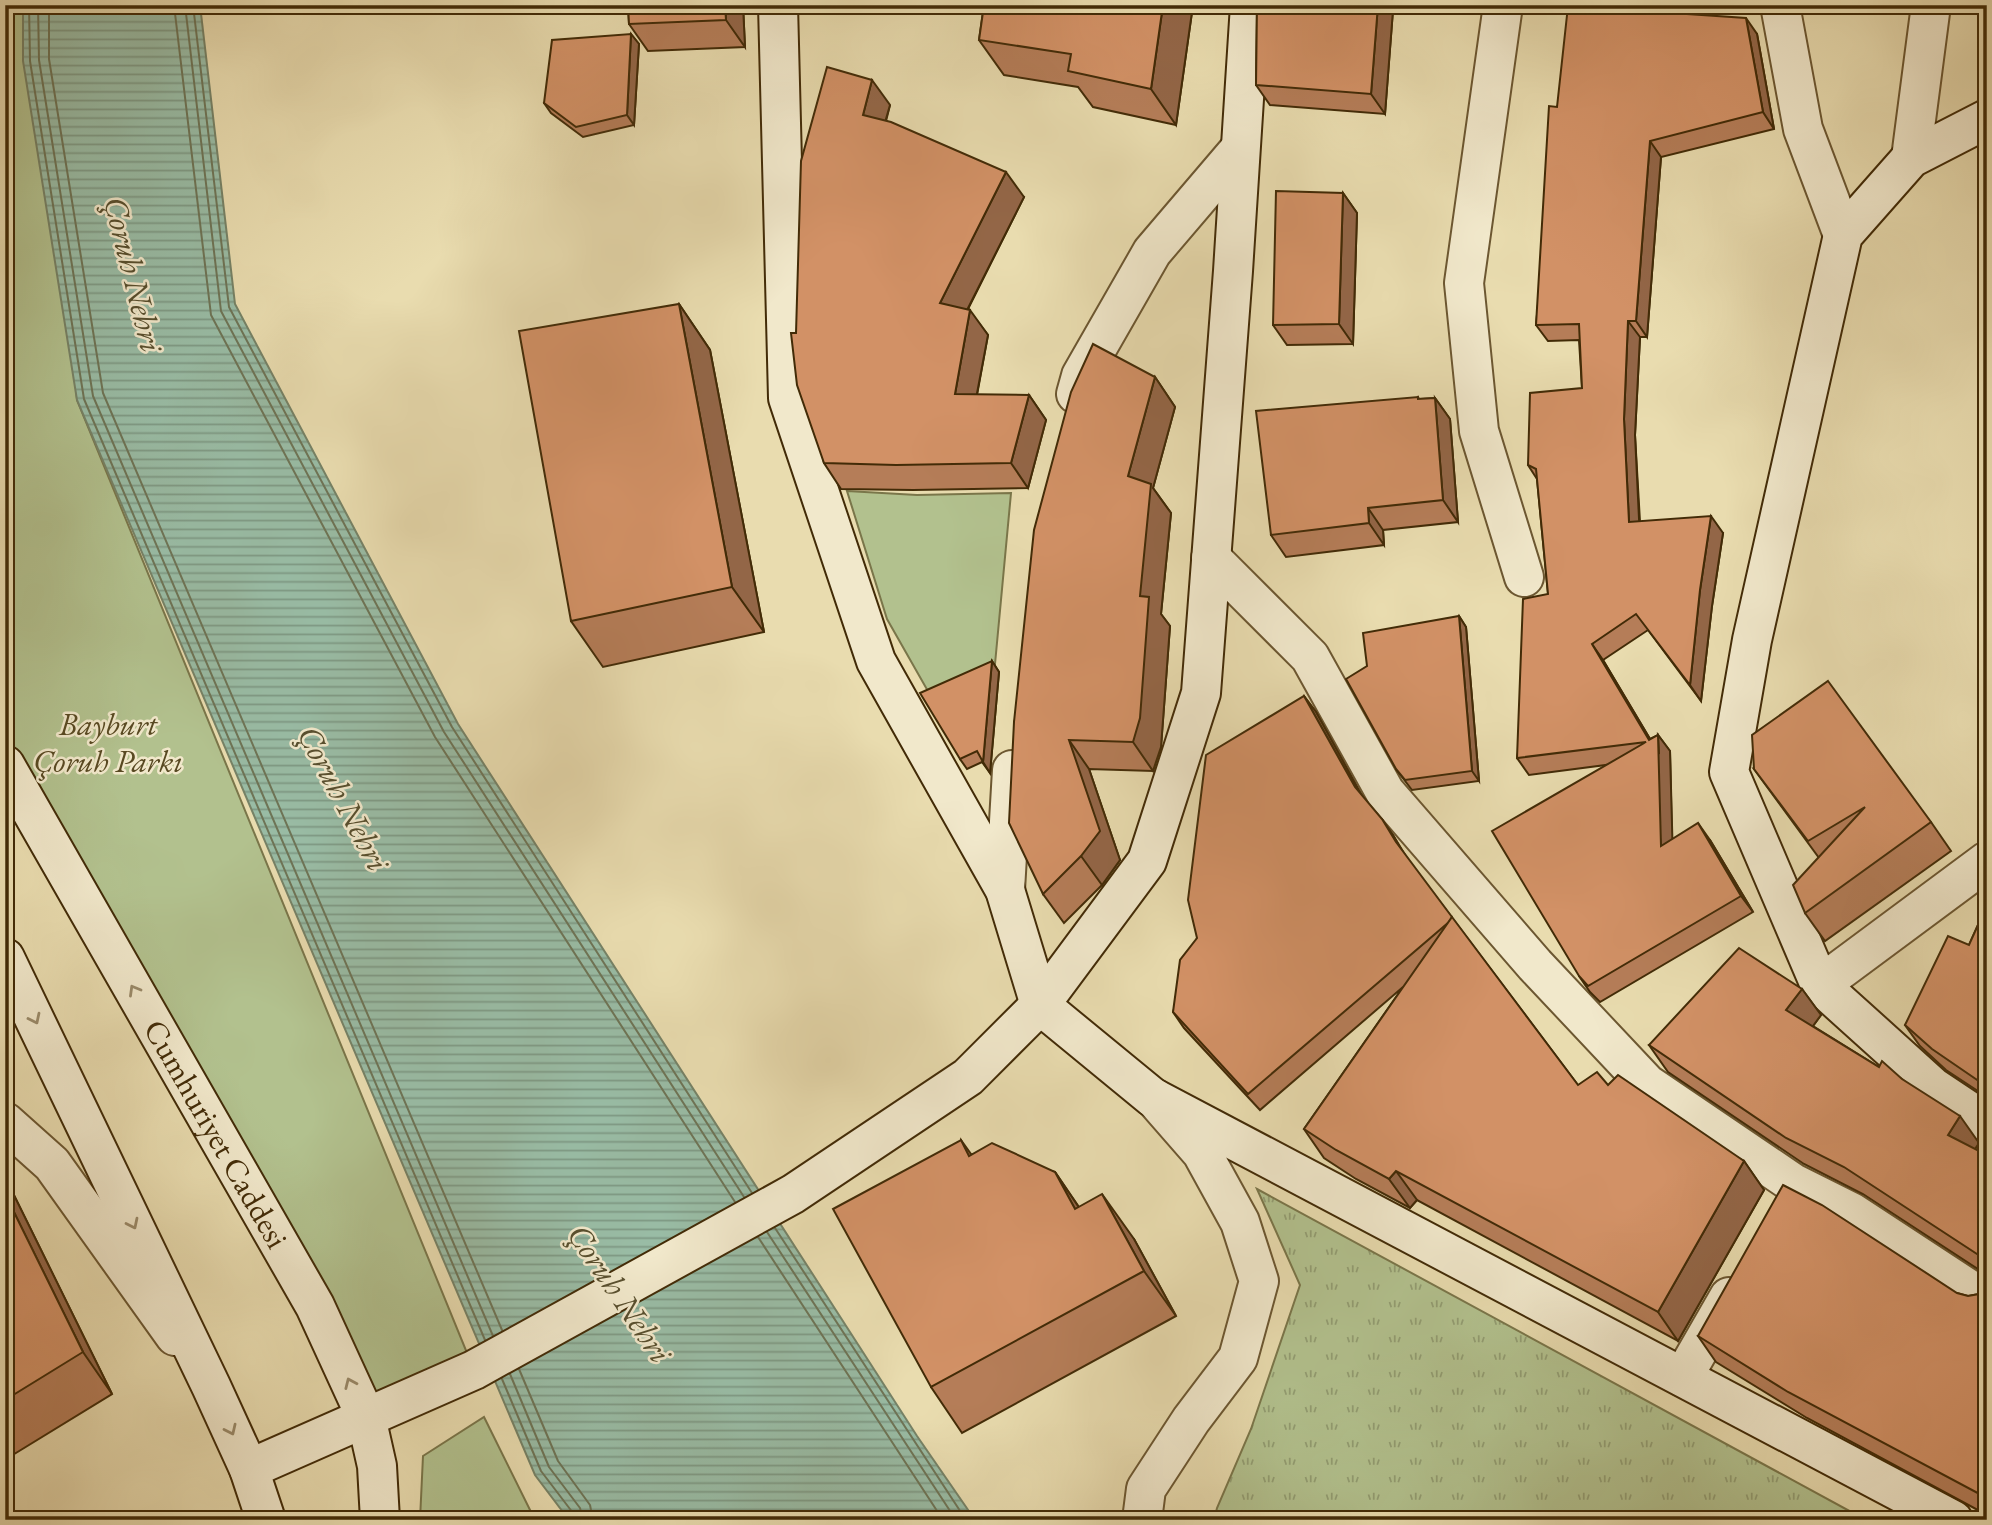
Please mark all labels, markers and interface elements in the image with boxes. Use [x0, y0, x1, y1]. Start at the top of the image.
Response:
water label: Çoruh Nehri [94, 192, 174, 357]
park label: Bayburt Çoruh Parkı [33, 703, 183, 782]
water label: Çoruh Nehri [288, 718, 401, 879]
one-way arrow [129, 985, 142, 998]
one-way arrow [26, 1012, 40, 1024]
street label: Cumhuriyet Caddesi [134, 1012, 299, 1256]
water label: Çoruh Nehri [558, 1215, 683, 1372]
one-way arrow [125, 1217, 139, 1229]
one-way arrow [344, 1378, 358, 1390]
one-way arrow [223, 1422, 237, 1435]

